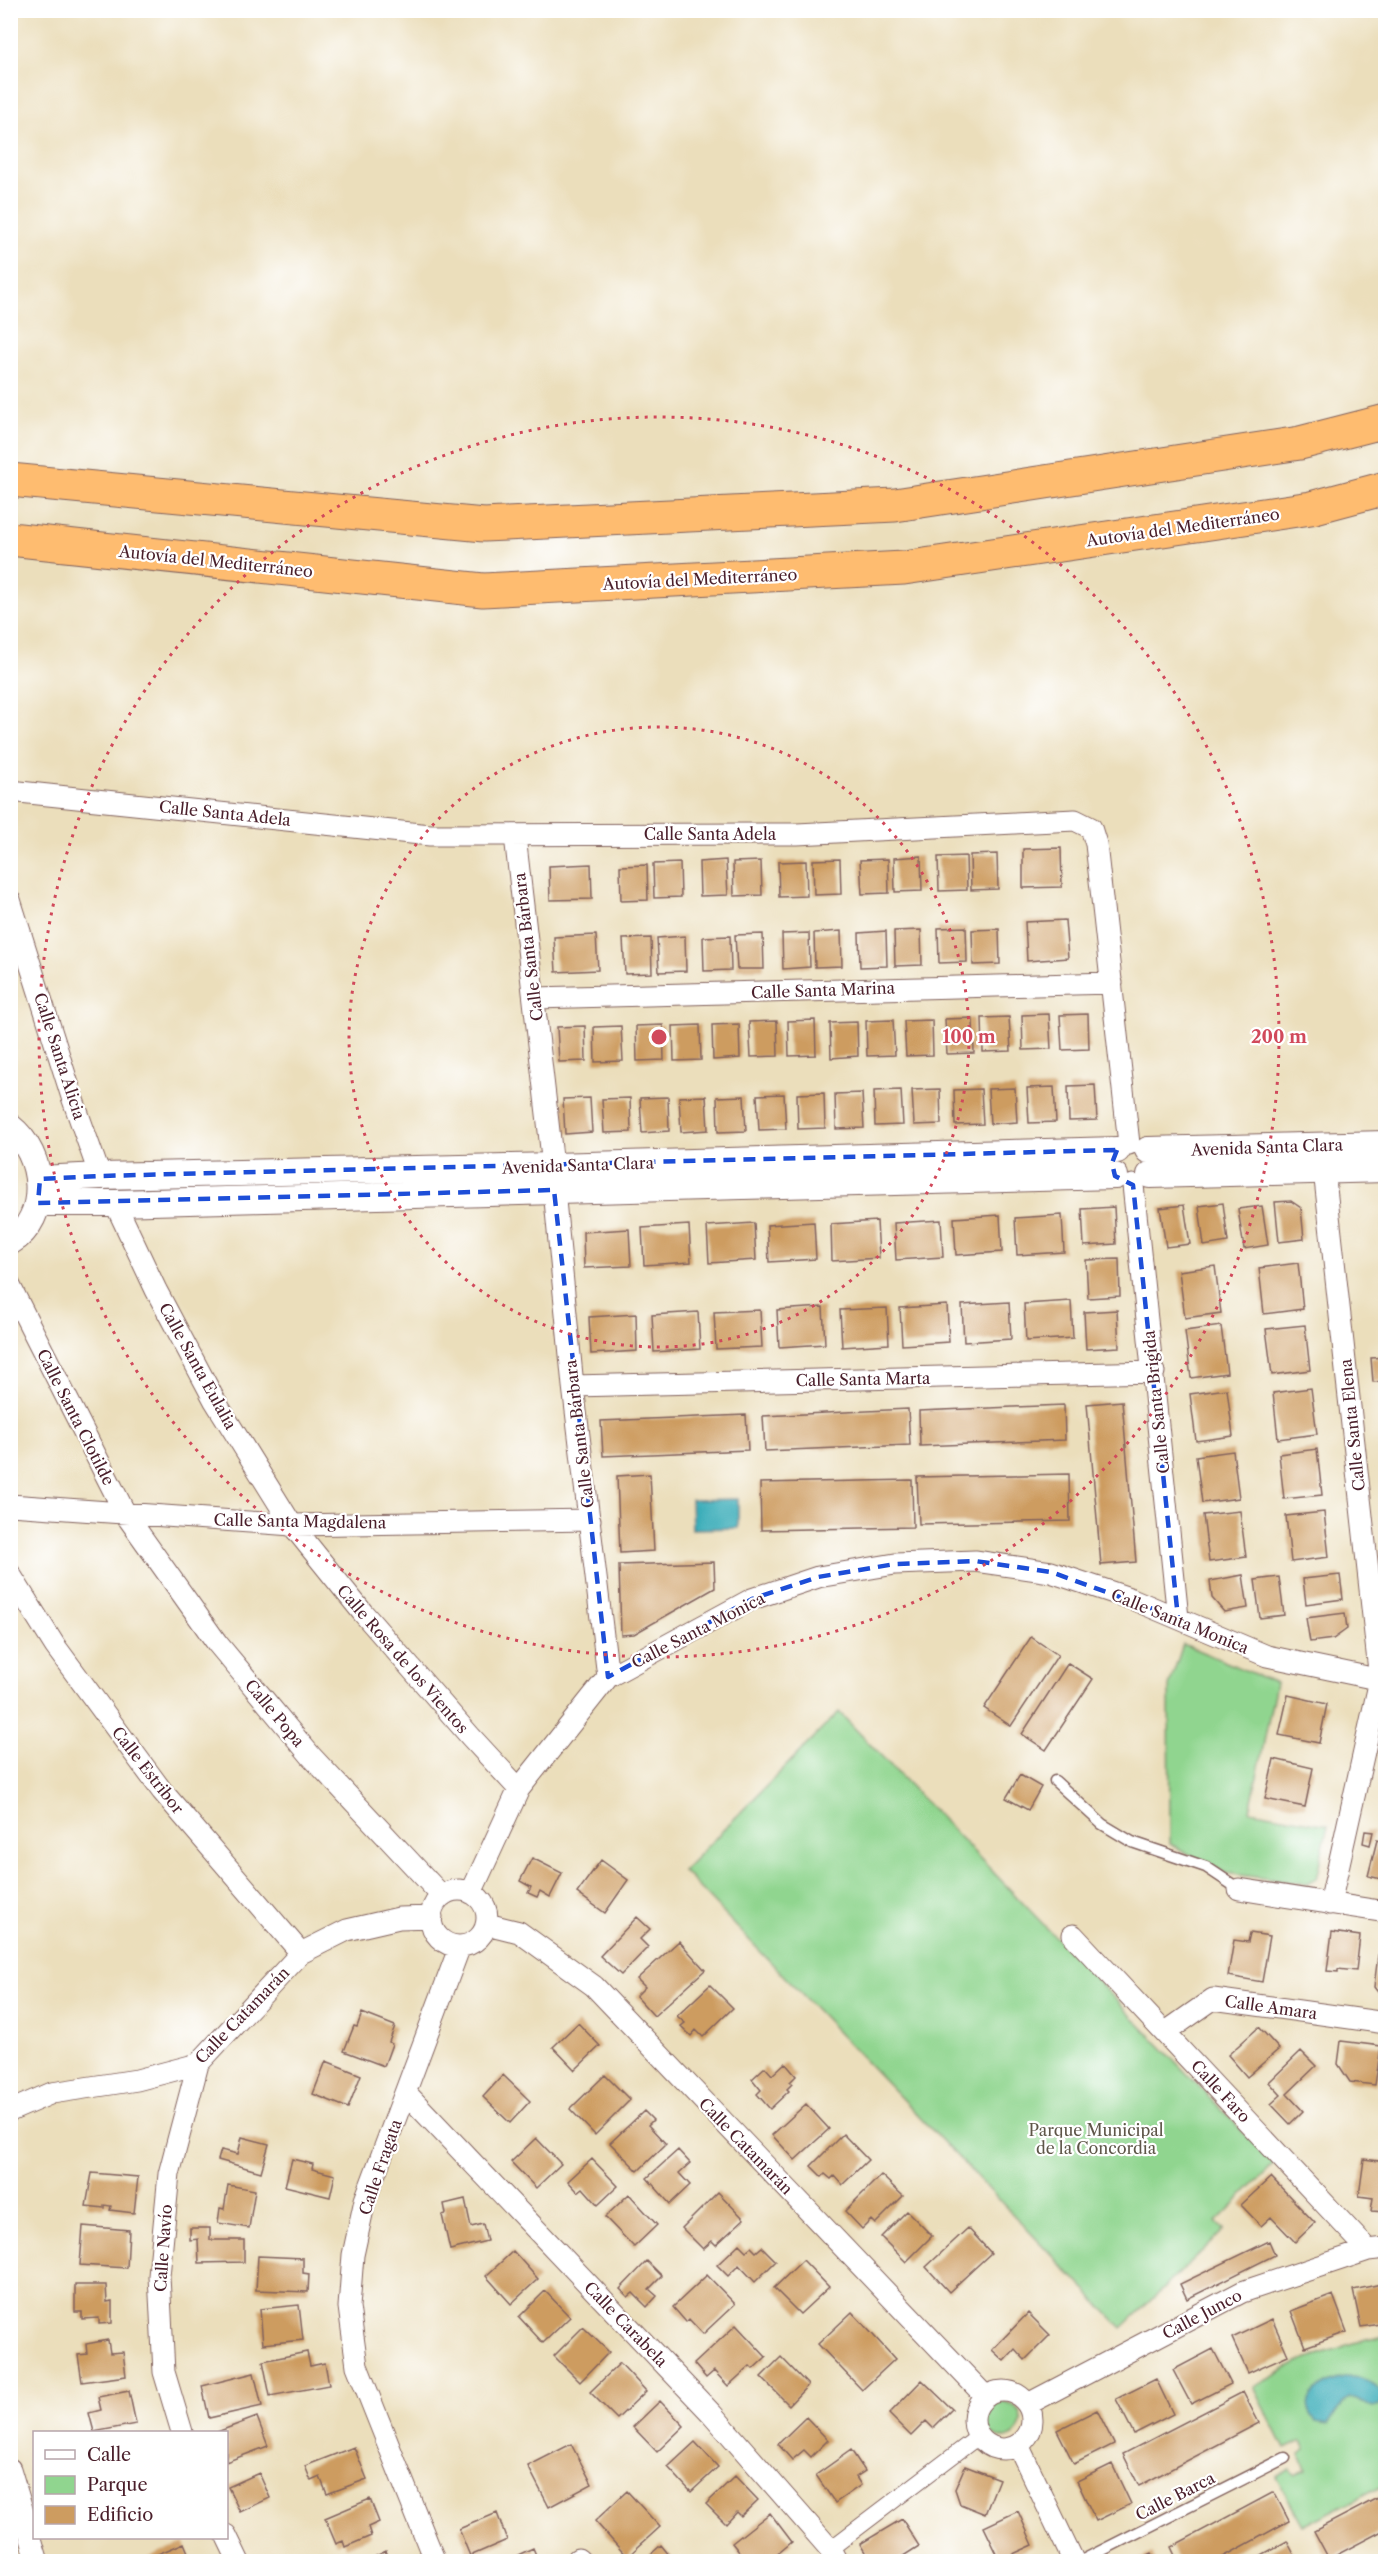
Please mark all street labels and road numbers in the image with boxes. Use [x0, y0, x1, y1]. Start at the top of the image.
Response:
street label: Autovía del Mediterráneo [1084, 504, 1281, 551]
street label: Autovía del Mediterráneo [117, 541, 314, 581]
street label: Autovía del Mediterráneo [601, 564, 798, 594]
street label: Calle Santa Adela [158, 796, 292, 830]
street label: Calle Santa Adela [644, 824, 777, 844]
street label: Calle Santa Bárbara [509, 871, 547, 1022]
street label: Calle Santa Marina [751, 977, 896, 1003]
street label: Calle Santa Alicia [30, 990, 90, 1122]
street label: Avenida Santa Clara [1190, 1134, 1344, 1160]
street label: Avenida Santa Clara [501, 1152, 655, 1178]
street label: Calle Santa Eulalia [155, 1299, 241, 1433]
street label: Calle Santa Brigida [1138, 1329, 1173, 1475]
street label: Calle Santa Clotilde [33, 1345, 119, 1489]
street label: Calle Santa Elena [1335, 1357, 1369, 1492]
street label: Calle Santa Bárbara [560, 1358, 598, 1509]
street label: Calle Santa Marta [795, 1368, 931, 1390]
street label: Calle Santa Magdalena [213, 1509, 387, 1533]
street label: Calle Rosa de los Vientos [333, 1581, 473, 1737]
street label: Calle Santa Monica [1108, 1584, 1252, 1658]
street label: Calle Santa Monica [628, 1587, 768, 1672]
street label: Calle Popa [241, 1675, 309, 1751]
street label: Calle Estribor [108, 1723, 188, 1818]
street label: Calle Catamarán [191, 1962, 293, 2068]
street label: Calle Amara [1223, 1991, 1319, 2023]
street label: Calle Faro [1187, 2056, 1255, 2127]
street label: Calle Catamarán [695, 2093, 797, 2199]
street label: Calle Fragata [354, 2116, 406, 2217]
street label: Calle Navío [150, 2203, 176, 2292]
street label: Calle Carabela [580, 2277, 672, 2371]
street label: Calle Junco [1159, 2285, 1245, 2343]
street label: Calle Barca [1132, 2467, 1219, 2525]

